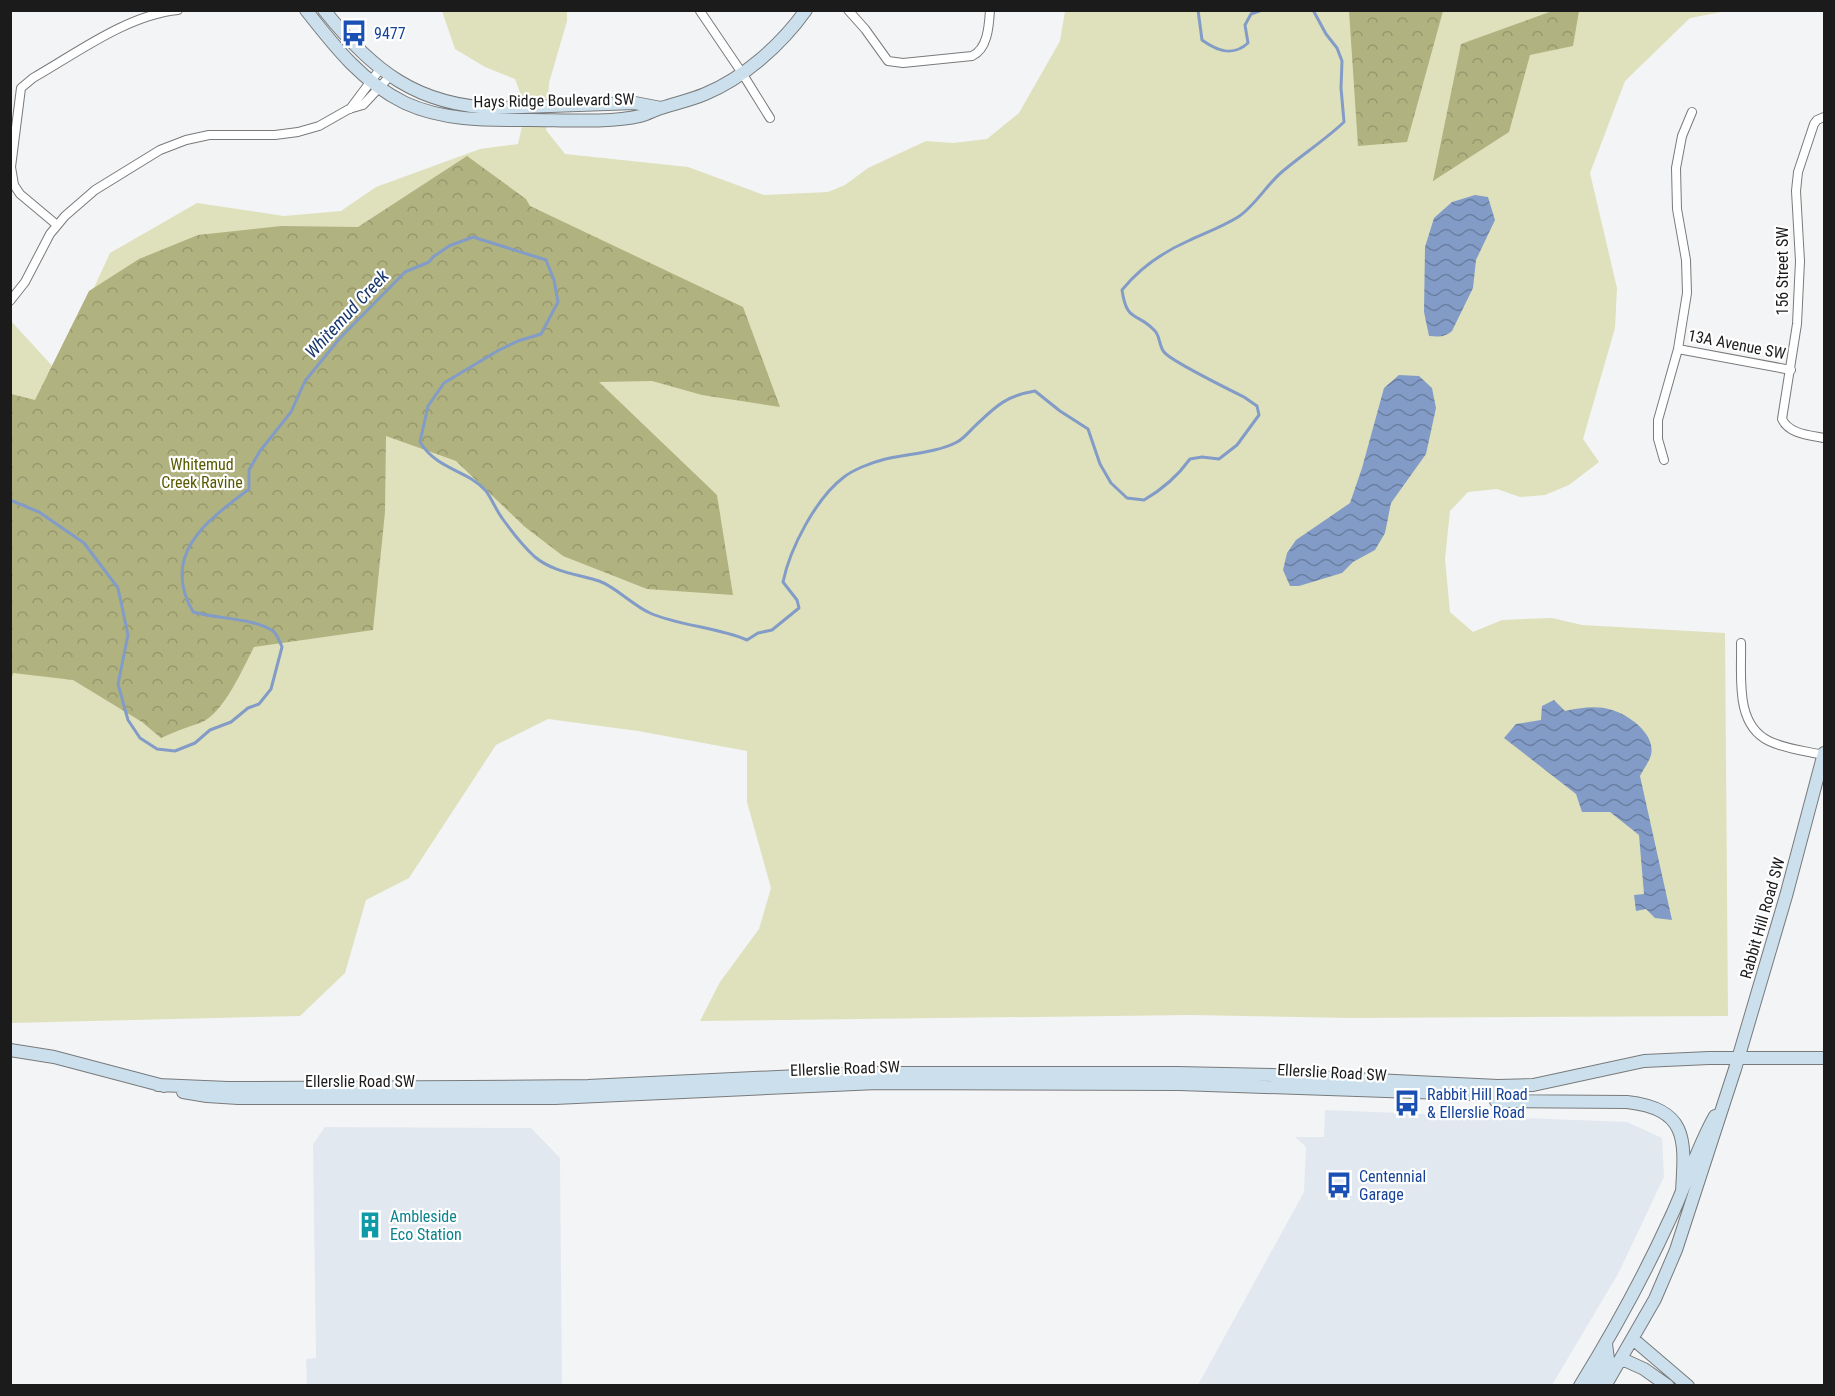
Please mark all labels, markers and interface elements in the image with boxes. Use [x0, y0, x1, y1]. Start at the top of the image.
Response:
bus stop icon: 9477 [339, 18, 369, 48]
place label: 9477 [374, 24, 406, 43]
street label: Hays Ridge Boulevard SW [473, 90, 635, 111]
street label: 156 Street SW [1773, 226, 1792, 316]
water label: Whitemud Creek [301, 264, 394, 362]
street label: 13A Avenue SW [1687, 326, 1787, 363]
park label: Whitemud Creek Ravine [161, 455, 243, 492]
street label: Rabbit Hill Road SW [1736, 855, 1789, 981]
street label: Ellerslie Road SW [790, 1057, 900, 1080]
street label: Ellerslie Road SW [1277, 1060, 1387, 1085]
street label: Ellerslie Road SW [305, 1072, 415, 1091]
place label: Rabbit Hill Road & Ellerslie Road [1427, 1085, 1528, 1122]
bus stop icon: Rabbit Hill Road & Ellerslie Road [1392, 1088, 1422, 1118]
place label: Centennial Garage [1359, 1167, 1426, 1204]
bus stop icon: Centennial Garage [1324, 1170, 1354, 1200]
place label: Ambleside Eco Station [390, 1207, 462, 1244]
building icon: Ambleside Eco Station [355, 1210, 385, 1240]

